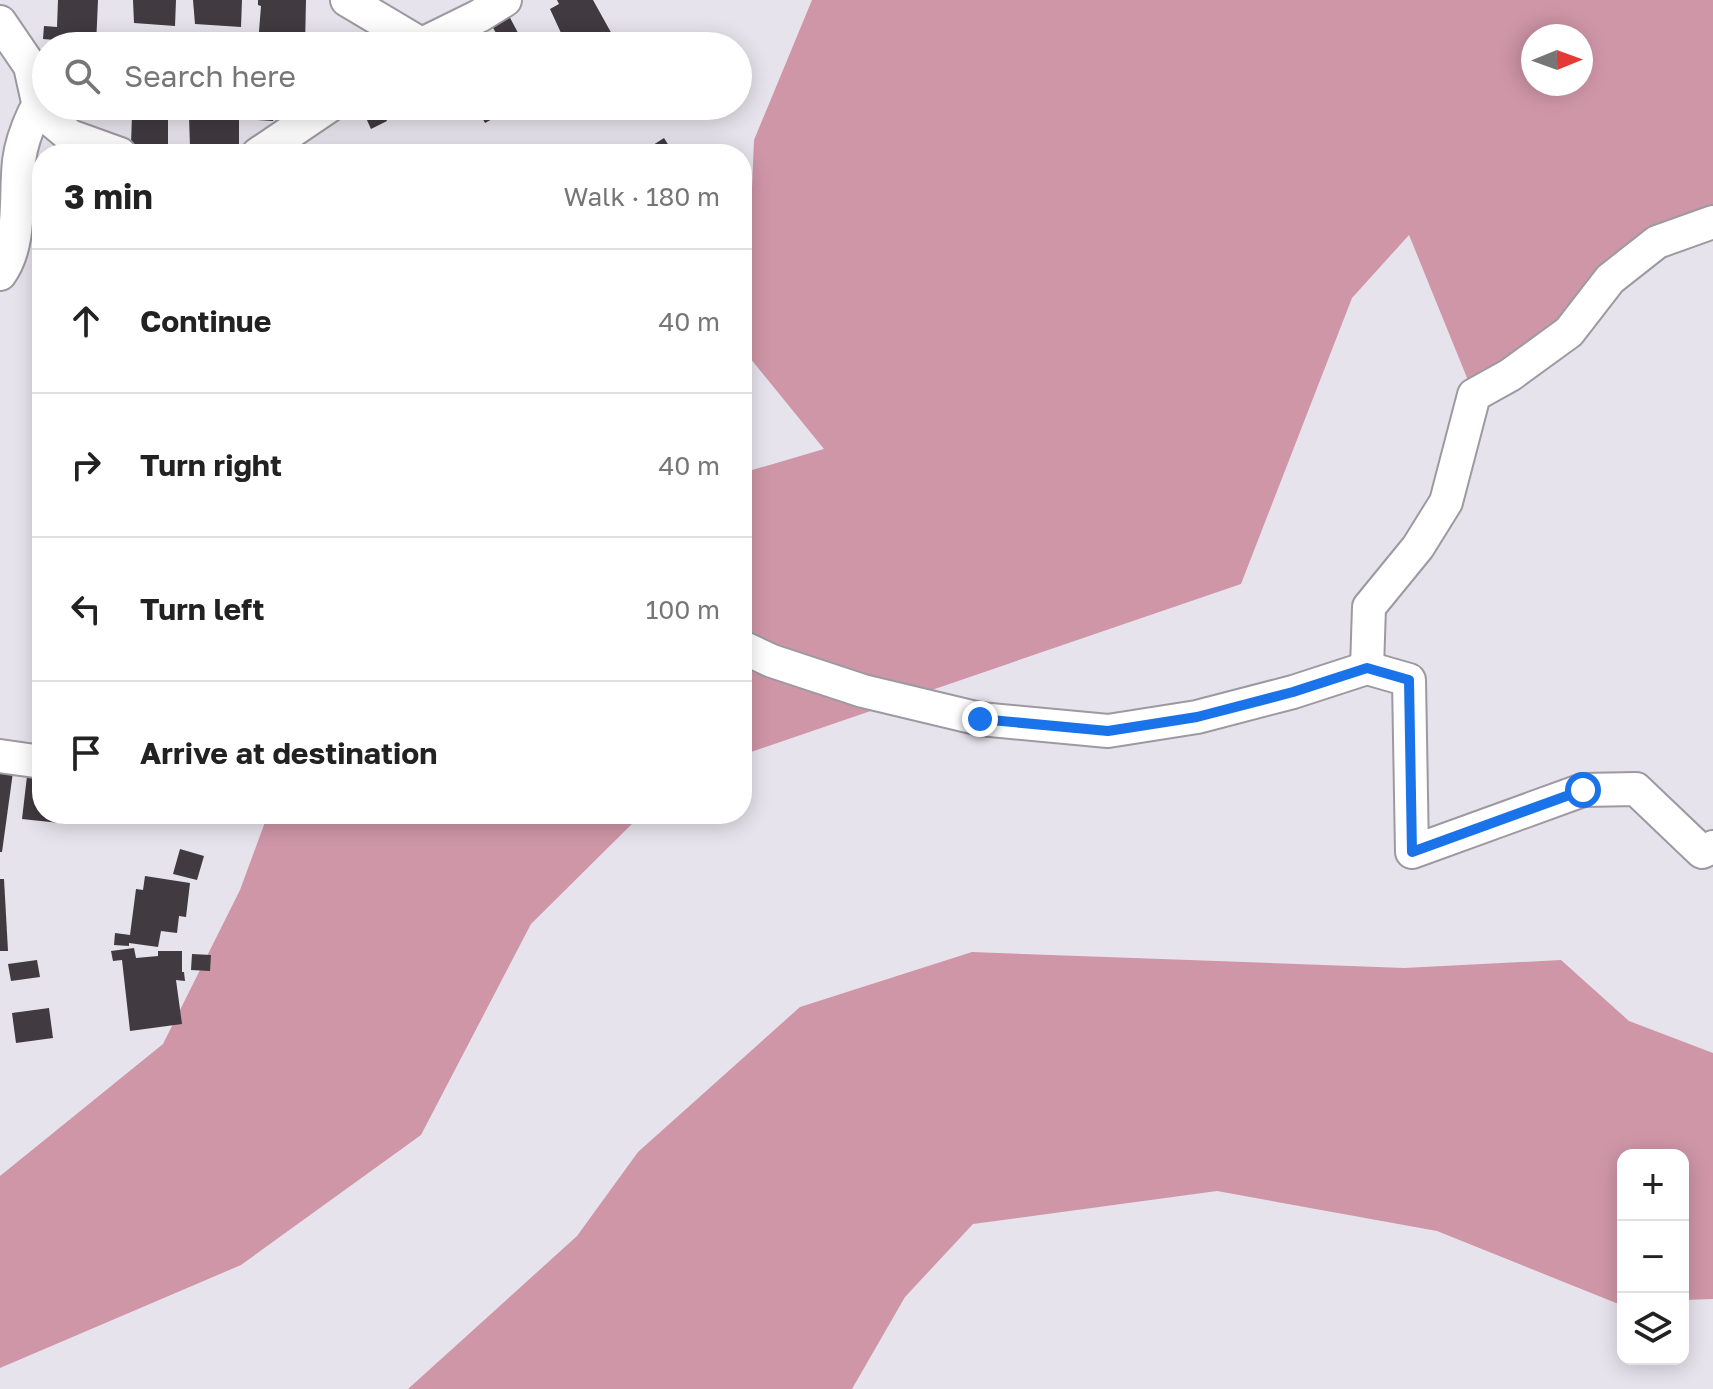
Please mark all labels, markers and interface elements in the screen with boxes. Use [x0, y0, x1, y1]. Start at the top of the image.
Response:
north arrow [1521, 24, 1593, 96]
search box [32, 32, 752, 120]
icon: search [60, 54, 104, 98]
text: Search here [124, 58, 296, 94]
text: 3 min [64, 176, 153, 216]
text: Walk · 180 m [563, 181, 720, 212]
icon: ahead [64, 299, 108, 343]
text: Continue [140, 303, 271, 339]
text: 40 m [659, 306, 720, 337]
icon: right [64, 443, 108, 487]
text: Turn right [140, 447, 282, 483]
text: 40 m [659, 450, 720, 481]
icon: left [64, 587, 108, 631]
text: Turn left [140, 591, 265, 627]
text: 100 m [646, 594, 720, 625]
route end [962, 701, 998, 737]
icon: arrive [64, 731, 108, 775]
text: Arrive at destination [140, 735, 437, 771]
route start [1565, 772, 1601, 808]
map controls [1617, 1149, 1689, 1365]
button: + [1617, 1149, 1689, 1221]
button: − [1617, 1221, 1689, 1293]
button: layers [1617, 1293, 1689, 1365]

